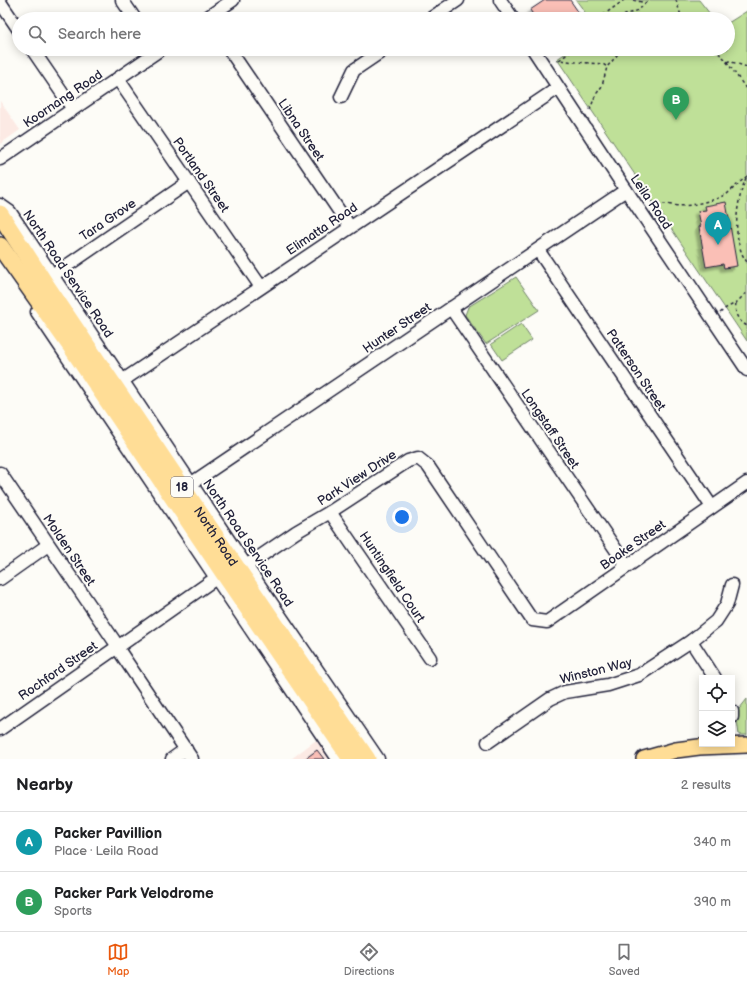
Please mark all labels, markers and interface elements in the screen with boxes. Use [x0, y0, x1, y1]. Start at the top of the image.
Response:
search box [12, 12, 735, 56]
icon: search [26, 23, 48, 45]
text: Search here [58, 25, 141, 44]
street label: Koornang Road [20, 67, 106, 131]
pin: B [663, 87, 689, 120]
street label: Libna Street [274, 96, 328, 164]
street label: Portland Street [169, 134, 233, 216]
street label: Leila Road [627, 171, 675, 233]
street label: Tara Grove [77, 195, 139, 245]
street label: Elimatta Road [283, 199, 361, 259]
street label: North Road Service Road [19, 207, 117, 341]
pin: A [705, 212, 731, 245]
street label: Hunter Street [360, 299, 434, 357]
street label: Patterson Street [603, 326, 669, 414]
street label: Longstaff Street [517, 386, 583, 472]
street label: Park View Drive [315, 446, 400, 509]
street label: North Road Service Road [199, 476, 297, 610]
road number: 18 [171, 477, 193, 497]
street label: North Road [190, 504, 241, 569]
your location [392, 507, 412, 527]
street label: Molden Street [39, 511, 99, 589]
street label: Boake Street [597, 517, 669, 573]
street label: Huntingfield Court [356, 528, 428, 626]
street label: Rochford Street [15, 638, 101, 704]
street label: Winston Way [558, 654, 634, 688]
map controls [699, 675, 735, 747]
button: locate [699, 675, 735, 711]
button: layers [699, 711, 735, 747]
text: Nearby [16, 775, 73, 795]
text: 2 results [681, 777, 731, 793]
text: Packer Pavillion [54, 824, 162, 843]
text: A [25, 834, 33, 850]
text: 340 m [693, 834, 731, 850]
text: Place · Leila Road [54, 843, 158, 859]
text: Packer Park Velodrome [54, 884, 214, 903]
text: B [24, 894, 34, 910]
text: 390 m [694, 894, 731, 910]
text: Sports [54, 903, 92, 919]
tab: Map [107, 941, 129, 978]
tab: Directions [344, 941, 394, 978]
tab: Saved [609, 941, 640, 978]

